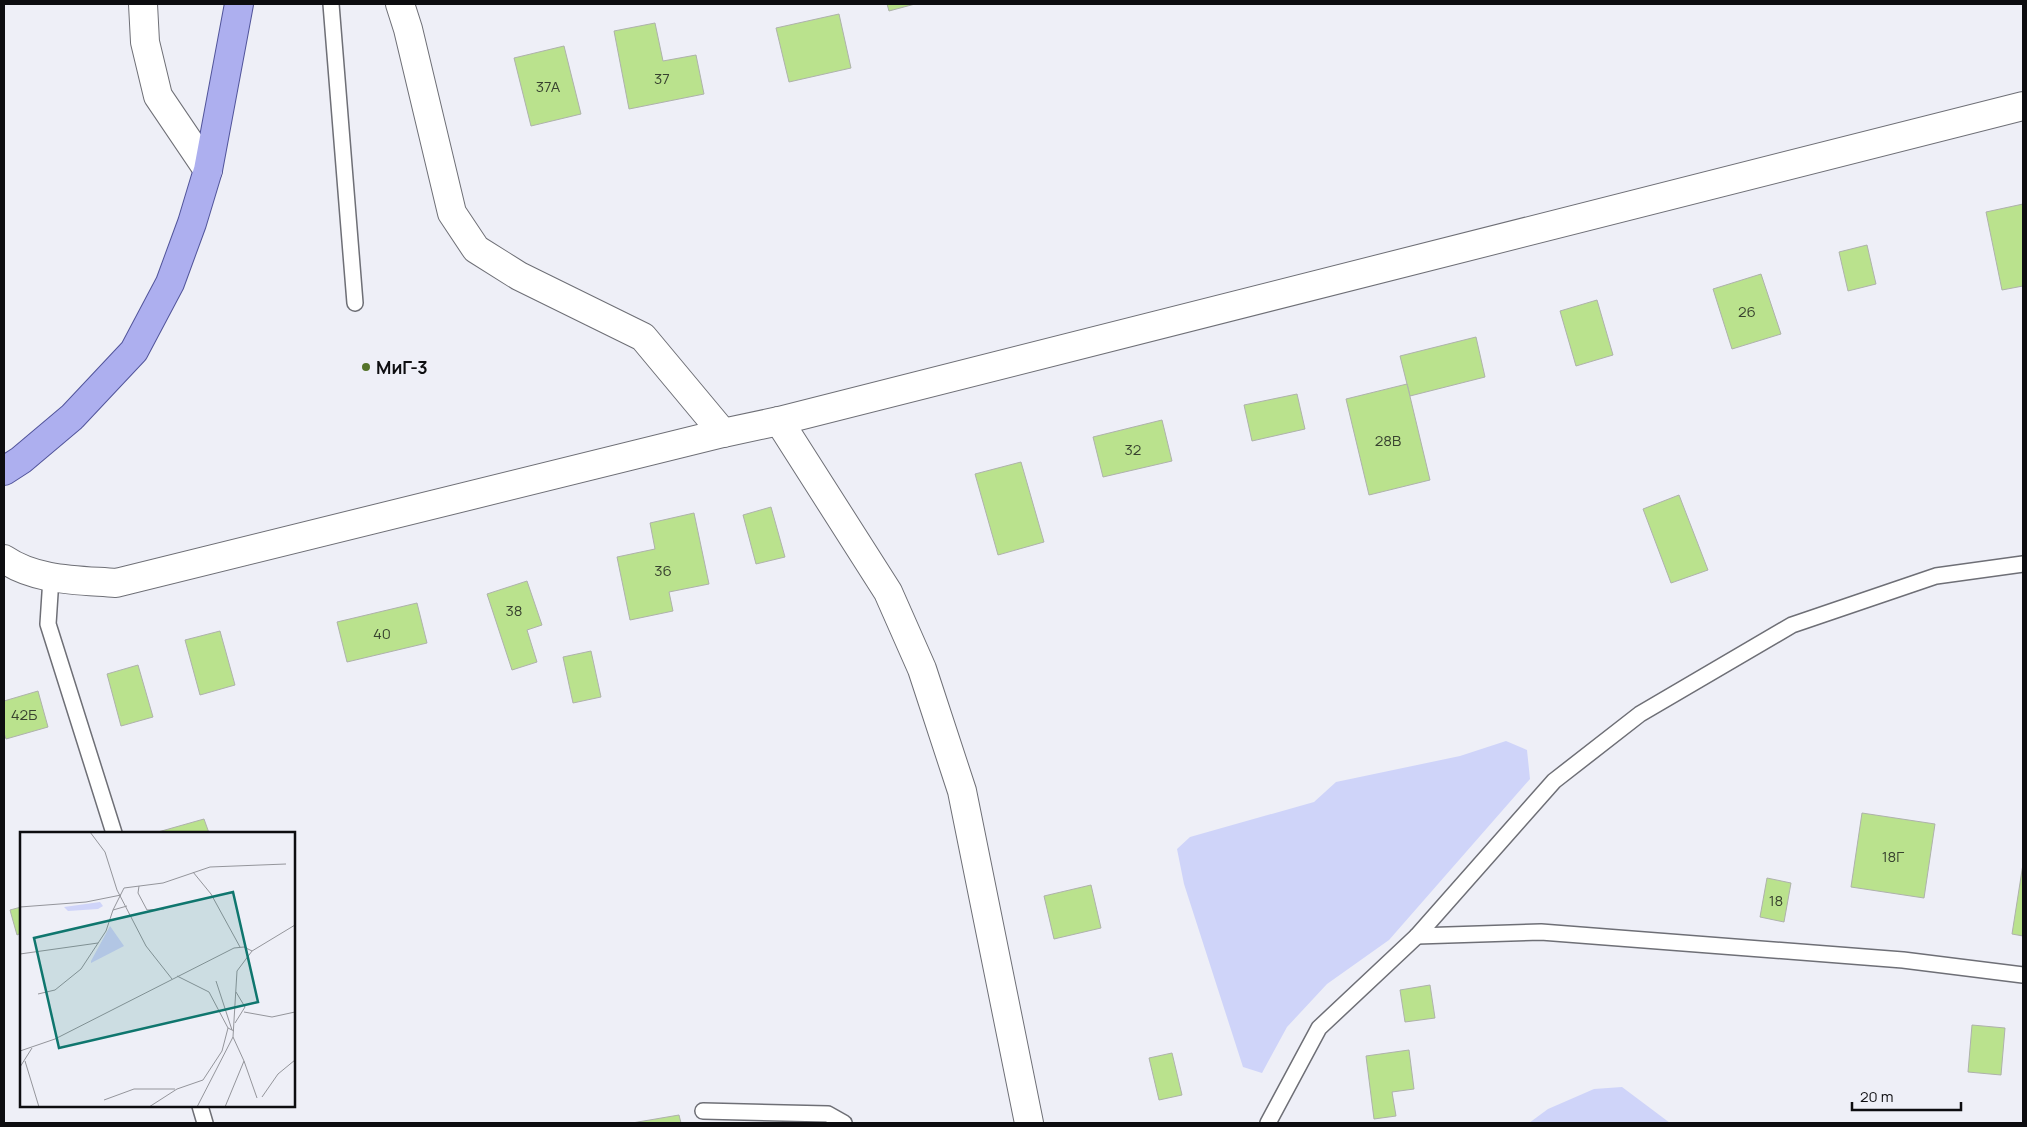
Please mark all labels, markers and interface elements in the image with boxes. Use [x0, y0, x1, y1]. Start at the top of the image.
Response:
house number: 37 [654, 68, 670, 89]
house number: 37А [536, 76, 561, 97]
house number: 26 [1738, 301, 1756, 322]
place label: МиГ-3 [376, 355, 428, 379]
marker: МиГ-3 [360, 361, 372, 373]
house number: 28В [1375, 430, 1401, 451]
house number: 32 [1125, 439, 1141, 460]
house number: 36 [654, 560, 672, 581]
house number: 38 [505, 600, 523, 621]
house number: 40 [373, 623, 391, 644]
house number: 42Б [11, 704, 37, 725]
inset map [20, 832, 295, 1107]
house number: 18Г [1882, 846, 1904, 867]
house number: 18 [1769, 890, 1783, 911]
scale bar [1852, 1080, 1961, 1112]
text: 20 m [1860, 1086, 1893, 1107]

